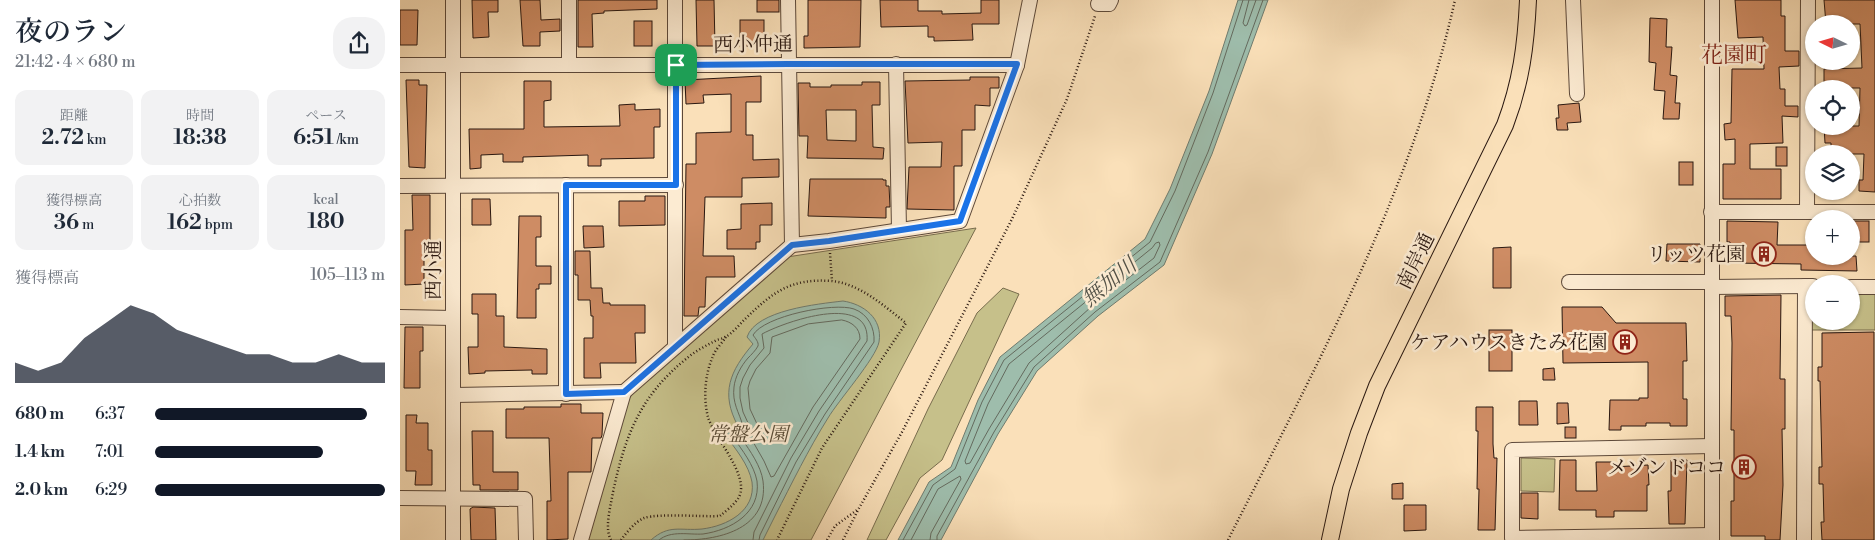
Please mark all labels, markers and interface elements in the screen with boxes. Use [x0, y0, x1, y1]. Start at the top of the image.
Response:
text: 夜のラン [15, 15, 127, 50]
north arrow [1805, 15, 1860, 70]
map controls [1805, 15, 1860, 330]
button: share [333, 17, 385, 69]
street label: 西小仲通 [713, 32, 793, 59]
district label: 花園町 [1701, 42, 1767, 69]
pin [655, 44, 697, 86]
icon: arrive [662, 51, 690, 79]
text: 21:42 · 4 × 680 m [15, 52, 136, 72]
button: locate [1805, 80, 1860, 135]
text: 距離 [60, 107, 88, 125]
text: 時間 [186, 107, 214, 125]
text: ペース [305, 107, 347, 125]
text: 2.72 [42, 125, 84, 151]
text: 18:38 [173, 125, 227, 151]
text: 6:51 [293, 125, 334, 151]
text: km [84, 131, 106, 149]
text: /km [334, 131, 359, 149]
button: layers [1805, 145, 1860, 200]
text: kcal [313, 191, 339, 209]
text: 獲得標高 [46, 192, 102, 210]
text: 心拍数 [179, 192, 221, 210]
text: 180 [307, 209, 345, 235]
text: 36 [54, 210, 79, 236]
text: 162 [167, 210, 202, 236]
button: + [1805, 210, 1860, 265]
text: m [79, 216, 94, 234]
text: bpm [202, 216, 233, 234]
street label: 南岸通 [1392, 229, 1441, 294]
street label: 西小通 [422, 240, 447, 300]
building icon: リッツ花園 [1751, 241, 1777, 267]
place label: リッツ花園 [1647, 243, 1746, 268]
water label: 無加川 [1077, 252, 1144, 313]
text: 105–113 m [310, 265, 385, 285]
text: 獲得標高 [15, 268, 79, 288]
button: − [1805, 275, 1860, 330]
building icon: ケアハウスきたみ花園 [1612, 329, 1638, 355]
place label: ケアハウスきたみ花園 [1410, 331, 1608, 356]
text: 680 m [15, 404, 64, 424]
text: 6:37 [95, 404, 125, 424]
park label: 常盤公園 [708, 423, 791, 448]
text: 1.4 km [15, 442, 65, 462]
text: 7:01 [95, 442, 124, 462]
building icon: メゾンドココ [1731, 454, 1757, 480]
place label: メゾンドココ [1607, 456, 1726, 481]
text: 2.0 km [15, 480, 68, 500]
text: 6:29 [95, 480, 127, 500]

